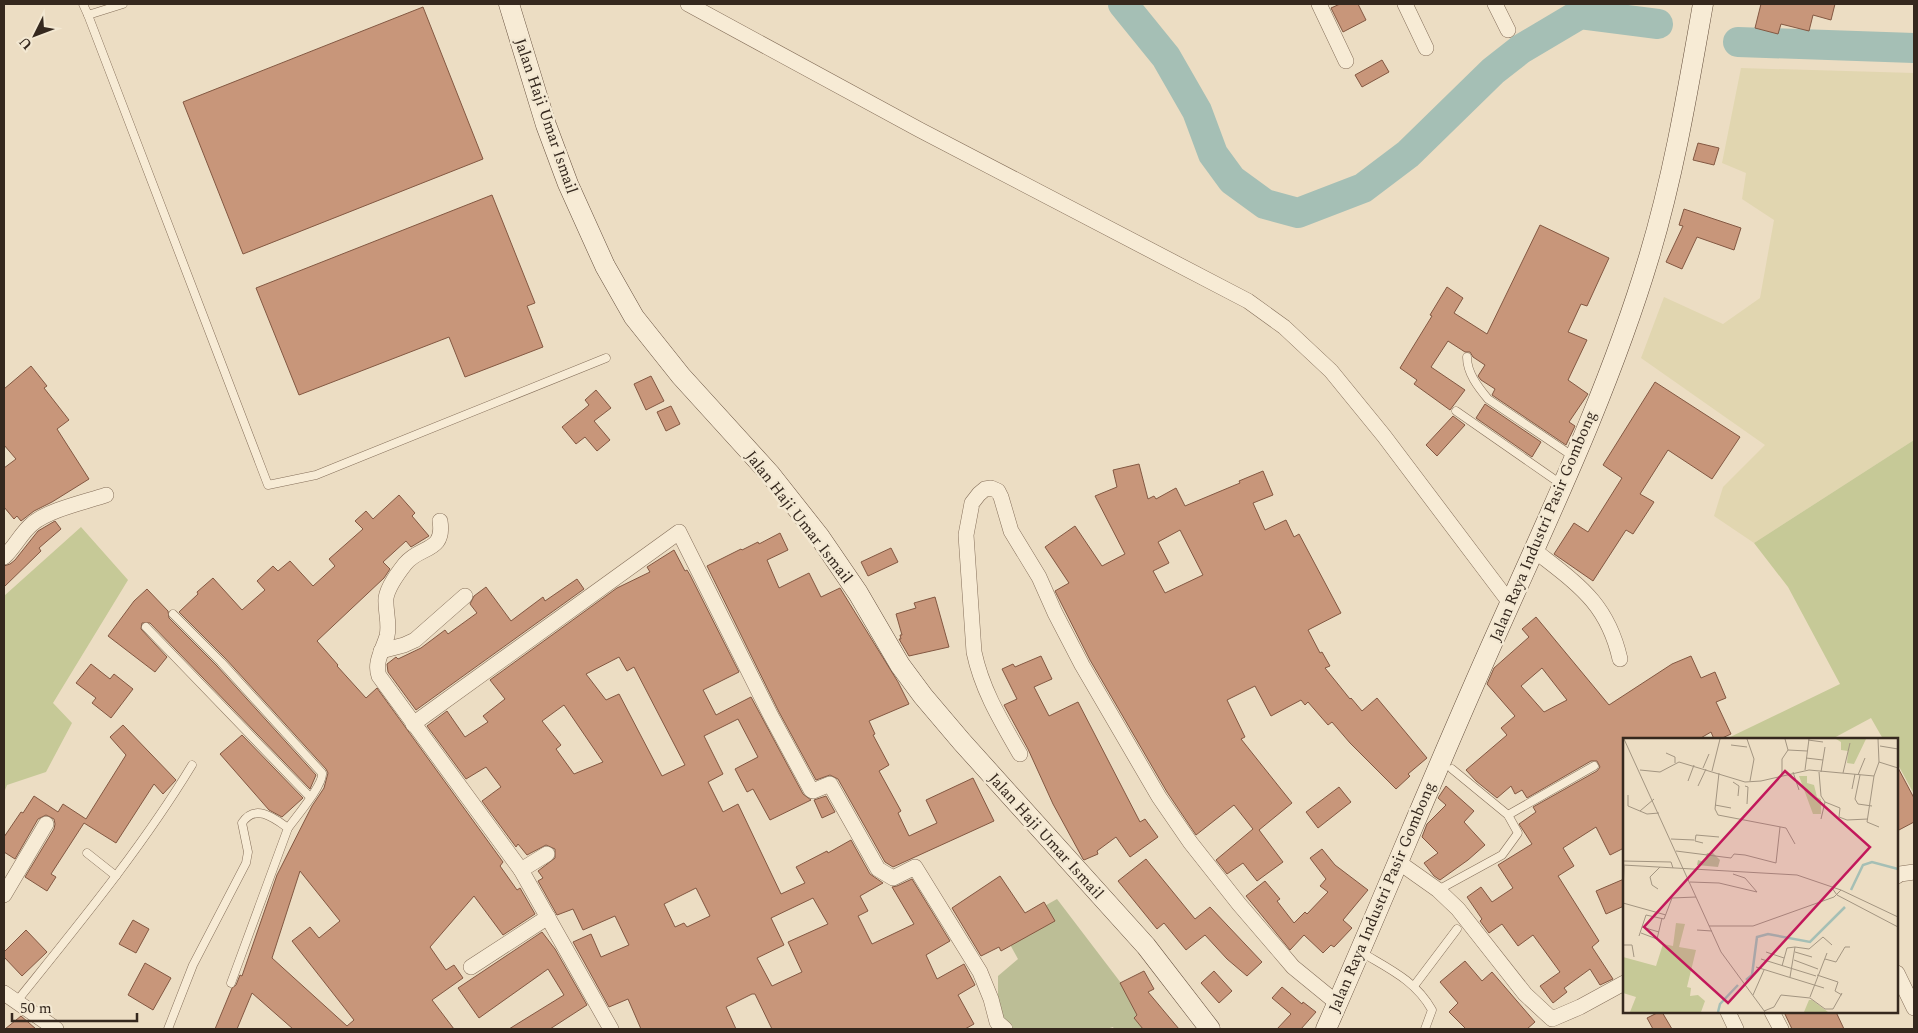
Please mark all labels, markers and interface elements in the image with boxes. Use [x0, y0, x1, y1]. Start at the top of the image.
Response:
north arrow [10, 10, 60, 60]
text: U [14, 32, 37, 55]
street label: Jalan Haji Umar Ismail [508, 35, 584, 197]
street label: Jalan Raya Industri Pasir Gombong [1483, 407, 1603, 645]
street label: Jalan Haji Umar Ismail [739, 445, 859, 589]
inset map [1623, 738, 1898, 1013]
street label: Jalan Haji Umar Ismail [983, 767, 1109, 905]
street label: Jalan Raya Industri Pasir Gombong [1322, 778, 1442, 1016]
scale bar [12, 990, 138, 1022]
text: 50 m [20, 997, 52, 1020]

